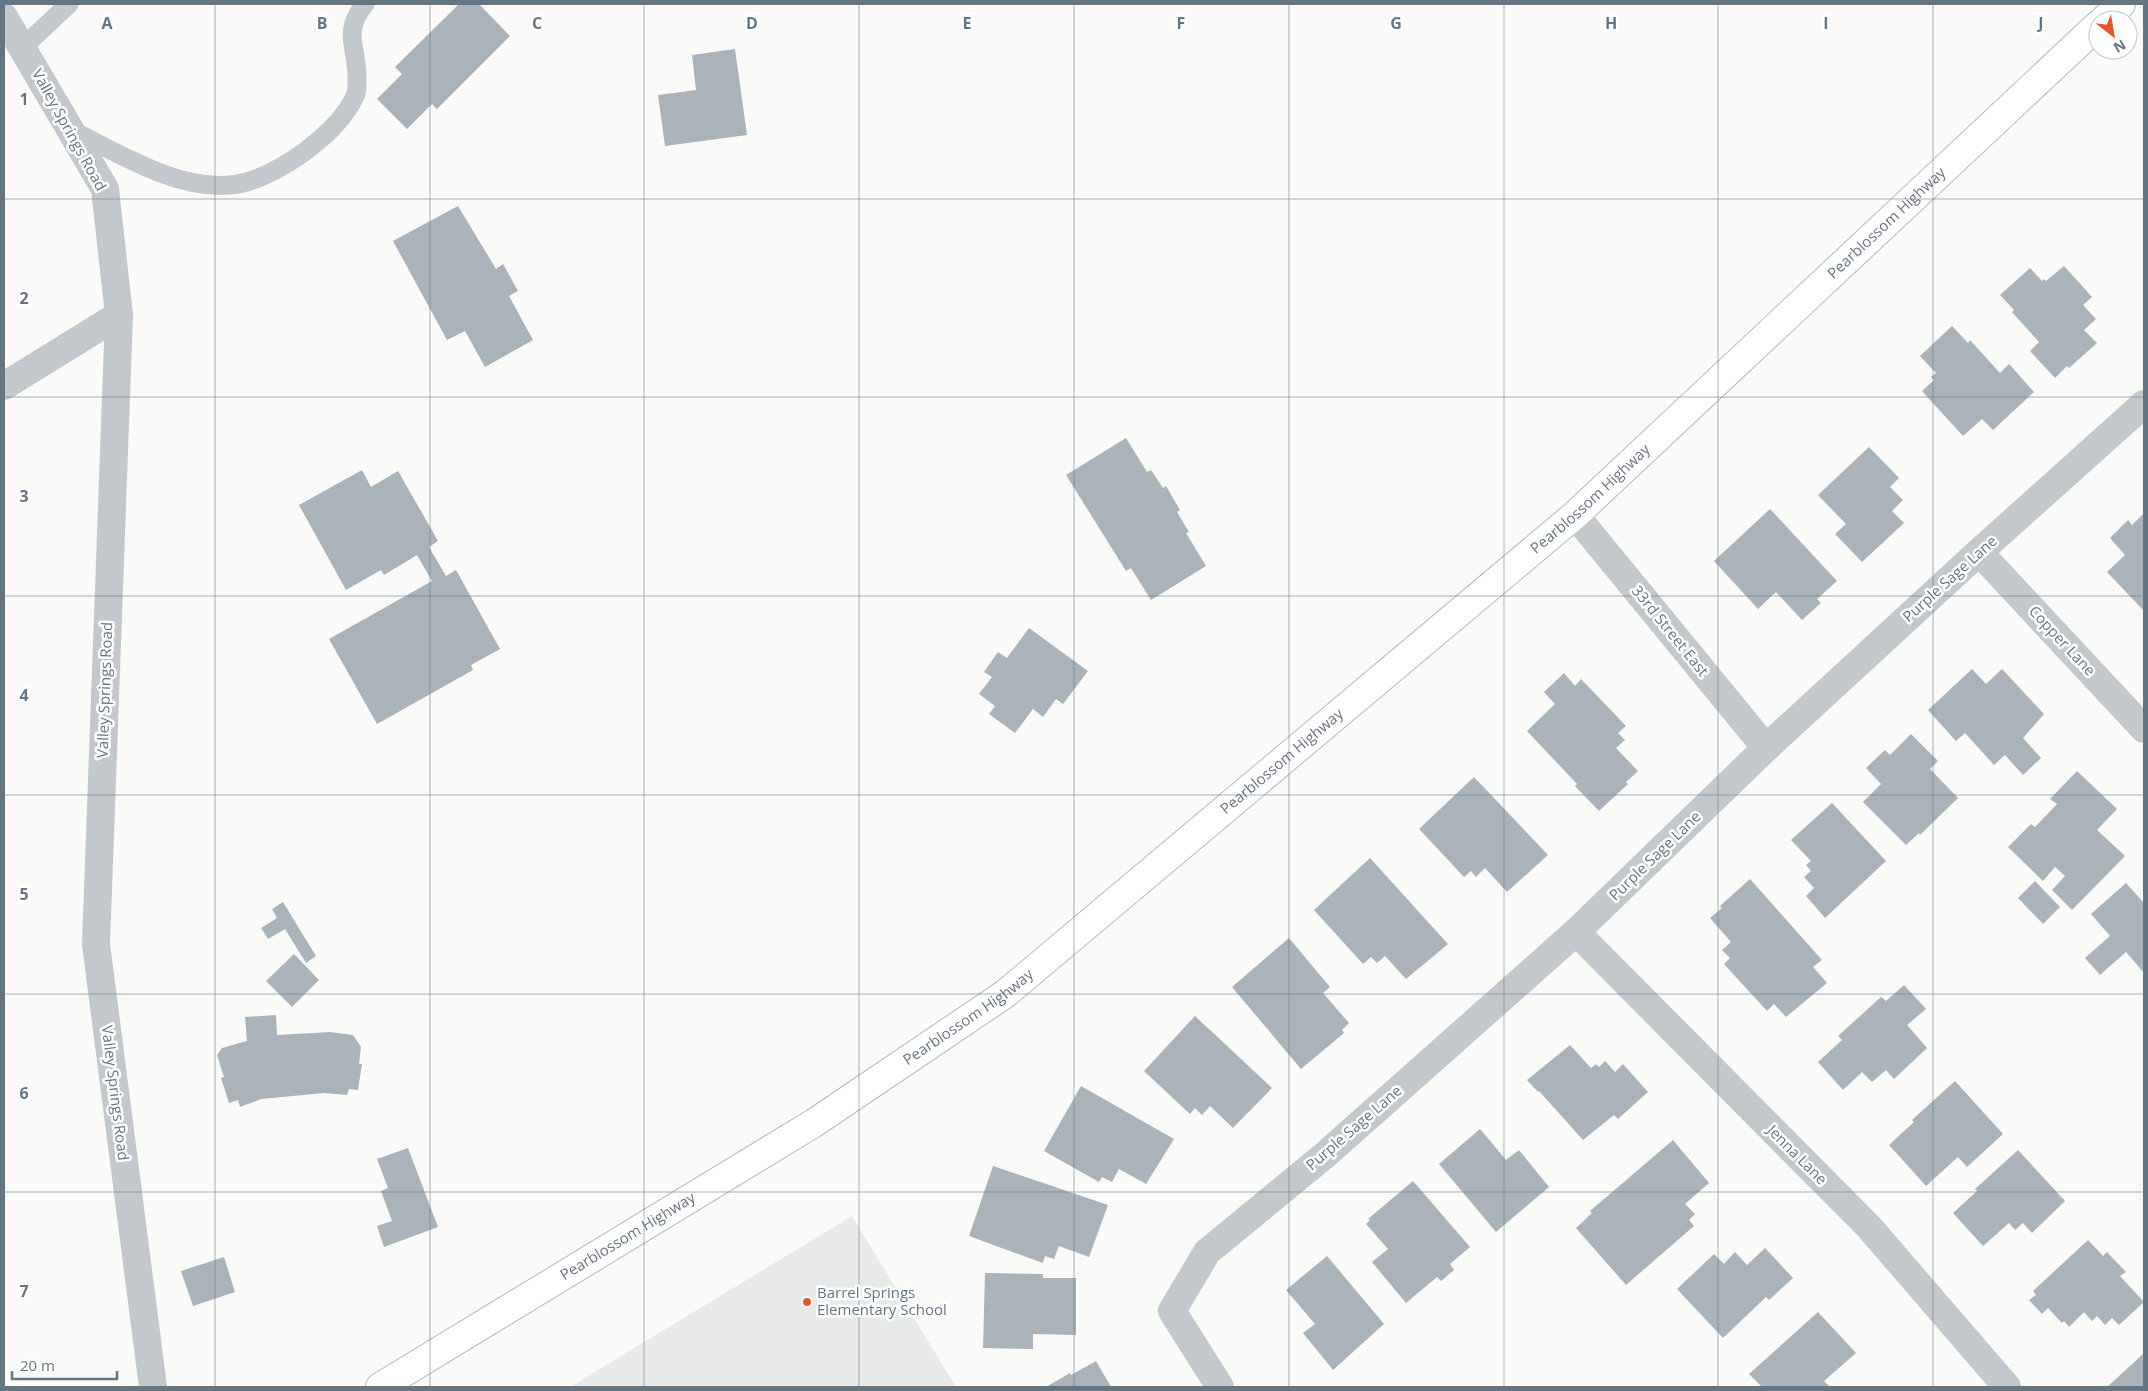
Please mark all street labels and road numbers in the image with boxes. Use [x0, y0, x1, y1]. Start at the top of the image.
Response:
street label: Valley Springs Road [28, 65, 112, 194]
street label: Pearblossom Highway [1823, 162, 1950, 283]
street label: Pearblossom Highway [1525, 439, 1654, 558]
street label: Purple Sage Lane [1898, 531, 2001, 626]
street label: 33rd Street East [1628, 581, 1714, 680]
street label: Copper Lane [2025, 601, 2100, 680]
street label: Valley Springs Road [92, 622, 116, 758]
street label: Pearblossom Highway [1215, 703, 1347, 818]
street label: Purple Sage Lane [1604, 806, 1705, 904]
street label: Pearblossom Highway [899, 963, 1037, 1069]
street label: Valley Springs Road [98, 1024, 134, 1162]
street label: Purple Sage Lane [1301, 1080, 1405, 1174]
street label: Jenna Lane [1762, 1119, 1832, 1189]
street label: Pearblossom Highway [556, 1186, 699, 1284]

